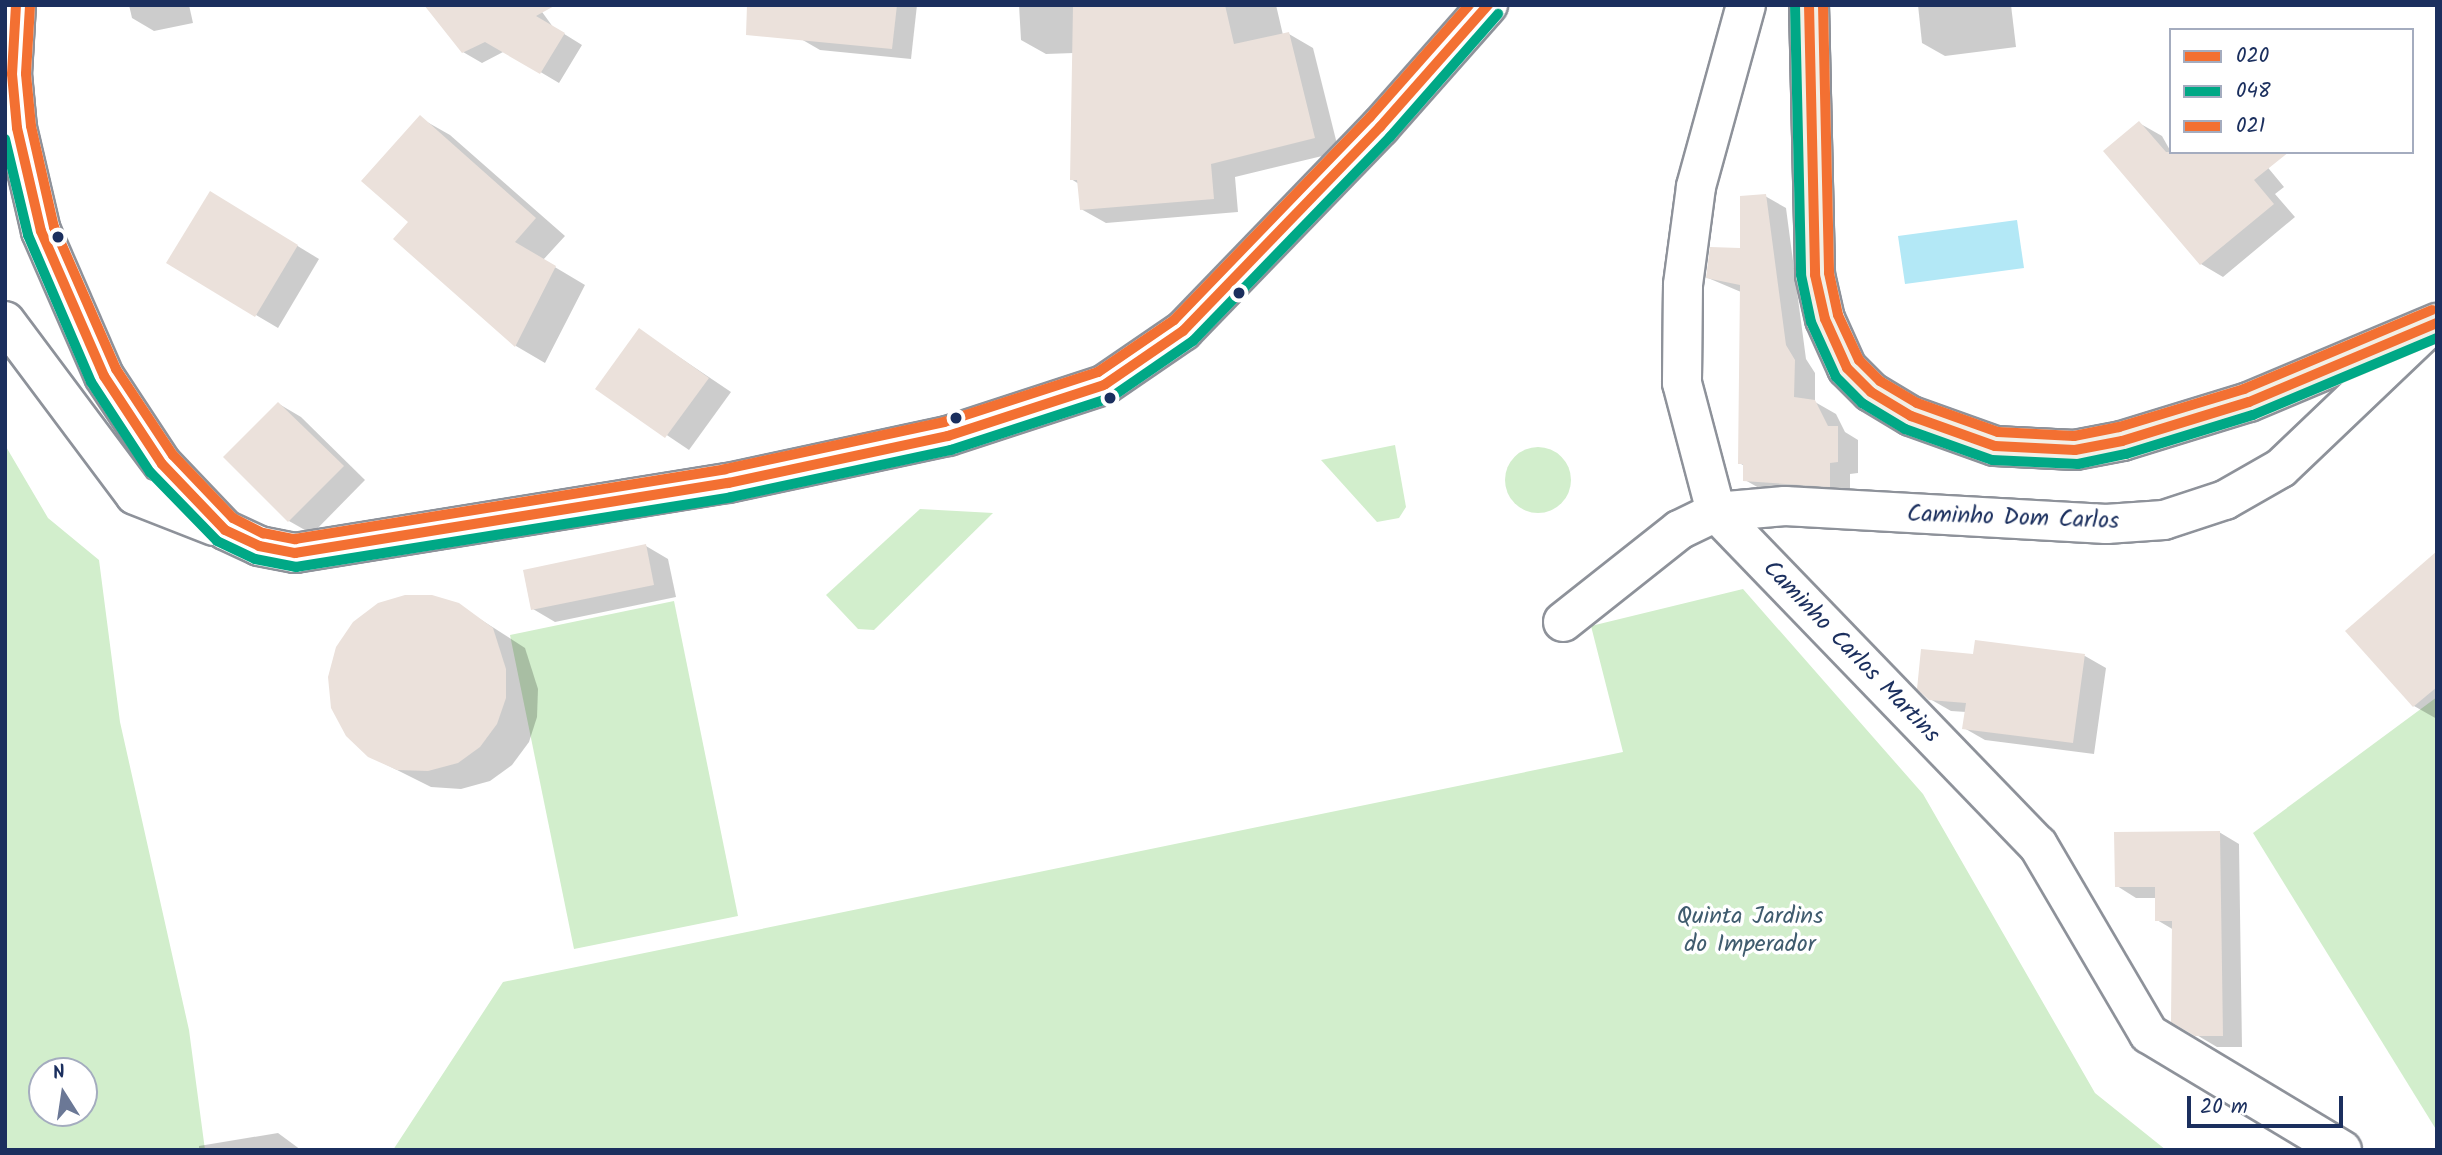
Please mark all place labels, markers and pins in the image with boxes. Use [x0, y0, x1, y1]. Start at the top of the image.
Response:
unlabelled marker [51, 230, 65, 244]
unlabelled marker [1232, 286, 1246, 300]
unlabelled marker [1103, 391, 1117, 405]
unlabelled marker [949, 411, 963, 425]

